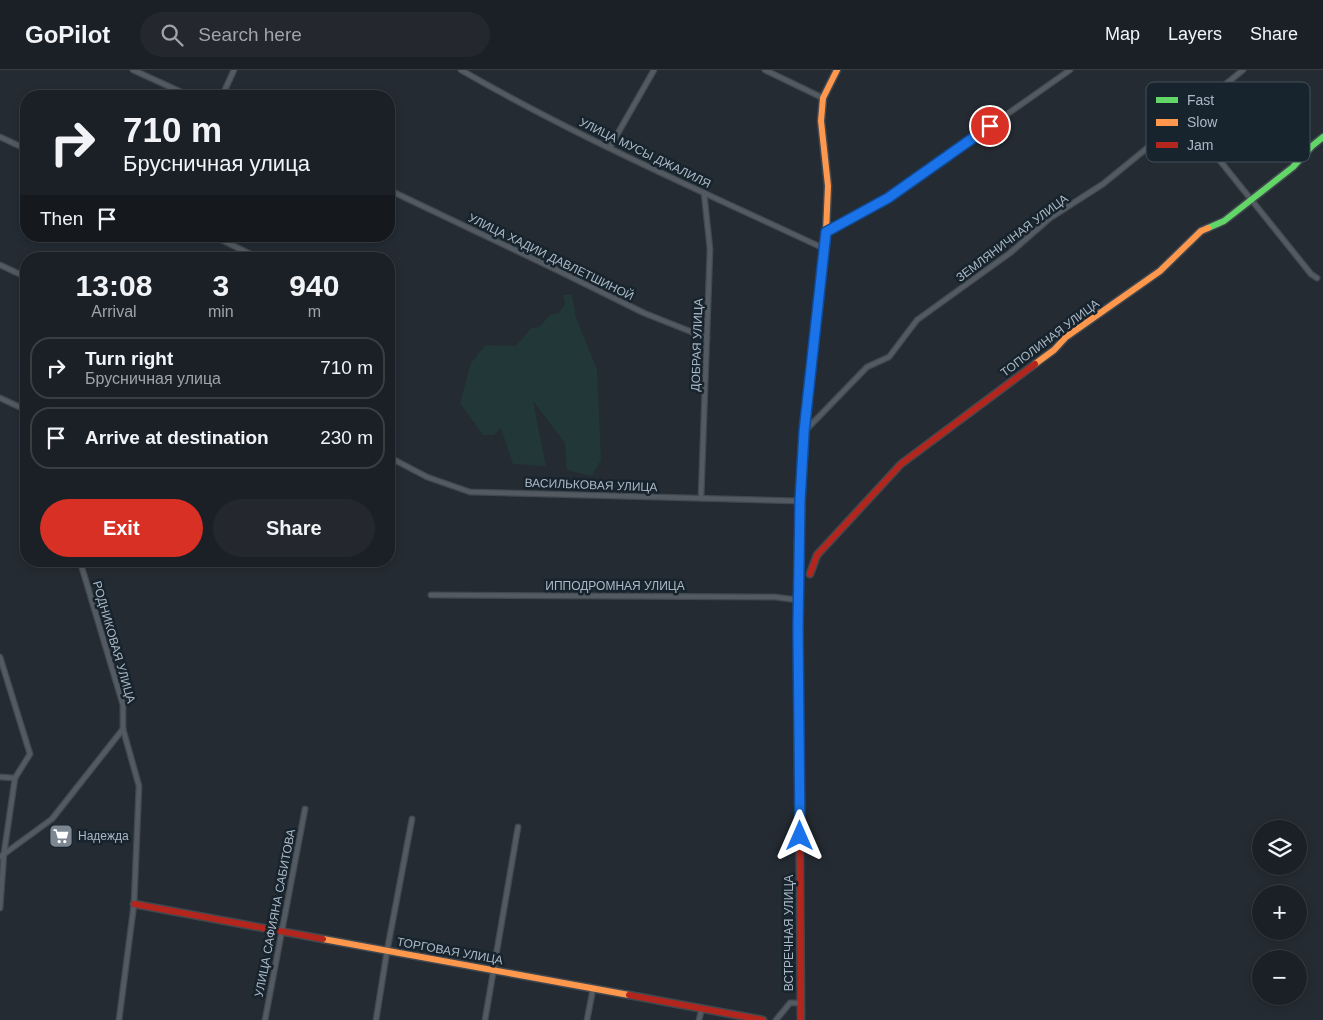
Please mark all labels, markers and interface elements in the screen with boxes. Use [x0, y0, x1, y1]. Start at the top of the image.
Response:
search box [140, 12, 490, 57]
text: GoPilot [25, 21, 110, 48]
icon: search [158, 21, 186, 49]
text: Search here [198, 24, 302, 45]
text: Map [1105, 24, 1140, 44]
text: Layers [1168, 24, 1222, 44]
text: Share [1250, 24, 1298, 44]
legend [1146, 82, 1310, 162]
text: Fast [1187, 92, 1214, 108]
pin [969, 105, 1011, 147]
icon: right [40, 110, 105, 175]
text: 710 m [123, 110, 222, 149]
icon: arrive [976, 112, 1004, 140]
text: Slow [1187, 114, 1218, 130]
street label: УЛИЦА МУСЫ ДЖАЛИЛЯ [577, 115, 713, 191]
text: Jam [1187, 137, 1213, 153]
text: Брусничная улица [123, 151, 310, 176]
street label: ЗЕМЛЯНИЧНАЯ УЛИЦА [953, 191, 1071, 285]
icon: arrive [93, 205, 121, 233]
text: Then [40, 208, 83, 229]
street label: УЛИЦА ХАДИИ ДАВЛЕТШИНОЙ [466, 210, 637, 303]
text: 13:08 [76, 269, 152, 302]
text: 3 [212, 269, 229, 302]
text: 940 [289, 269, 339, 302]
street label: ТОПОЛИНАЯ УЛИЦА [998, 296, 1102, 380]
street label: ДОБРАЯ УЛИЦА [688, 298, 706, 392]
text: Arrival [91, 303, 137, 320]
text: min [208, 303, 234, 320]
text: m [308, 303, 321, 320]
text: Turn right [85, 348, 173, 369]
icon: right [42, 354, 70, 382]
text: 710 m [320, 357, 373, 378]
text: Брусничная улица [85, 370, 221, 387]
icon: arrive [42, 424, 70, 452]
text: Arrive at destination [85, 427, 269, 448]
text: 230 m [320, 427, 373, 448]
street label: ВАСИЛЬКОВАЯ УЛИЦА [524, 476, 658, 494]
button: Exit [40, 499, 203, 557]
button: Share [213, 499, 375, 557]
street label: РОДНИКОВАЯ УЛИЦА [90, 579, 138, 705]
street label: ИППОДРОМНАЯ УЛИЦА [545, 579, 685, 593]
position arrow [773, 809, 825, 861]
map controls [1252, 820, 1307, 1005]
button: layers [1252, 820, 1307, 875]
supermarket icon: Надежда [48, 823, 74, 849]
street label: УЛИЦА САФИЯНА САБИТОВА [252, 828, 298, 998]
place label: Надежда [78, 829, 129, 843]
street label: ВСТРЕЧНАЯ УЛИЦА [782, 875, 796, 991]
button: + [1252, 885, 1307, 940]
street label: ТОРГОВАЯ УЛИЦА [396, 935, 504, 967]
button: − [1252, 950, 1307, 1005]

